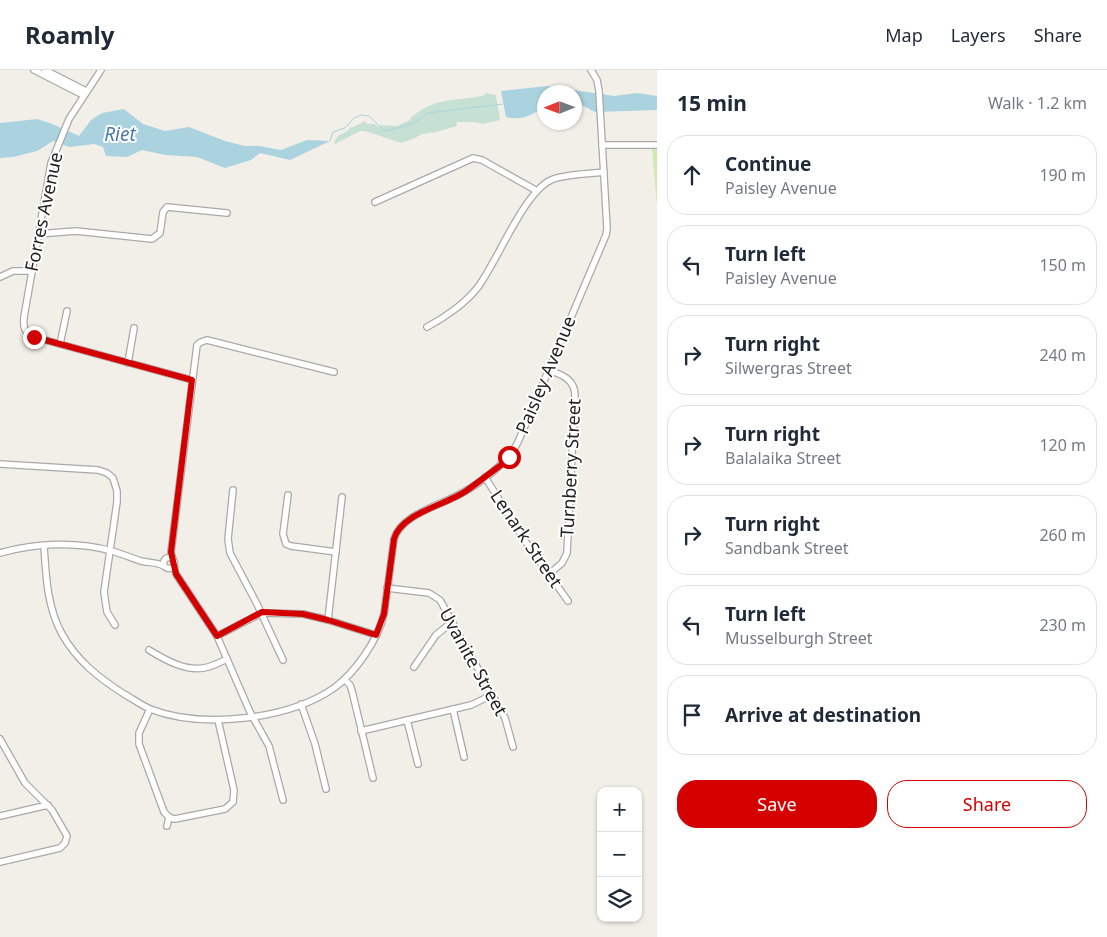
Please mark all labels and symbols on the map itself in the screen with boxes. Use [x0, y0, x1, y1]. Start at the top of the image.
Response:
north arrow [537, 85, 582, 130]
water label: Riet [104, 121, 136, 147]
street label: Forres Avenue [19, 150, 67, 274]
street label: Paisley Avenue [509, 312, 581, 437]
route end [23, 326, 46, 349]
street label: Turnberry Street [554, 397, 586, 538]
route start [498, 446, 521, 469]
street label: Lenark Street [485, 485, 569, 592]
street label: Uvanite Street [434, 603, 514, 720]

